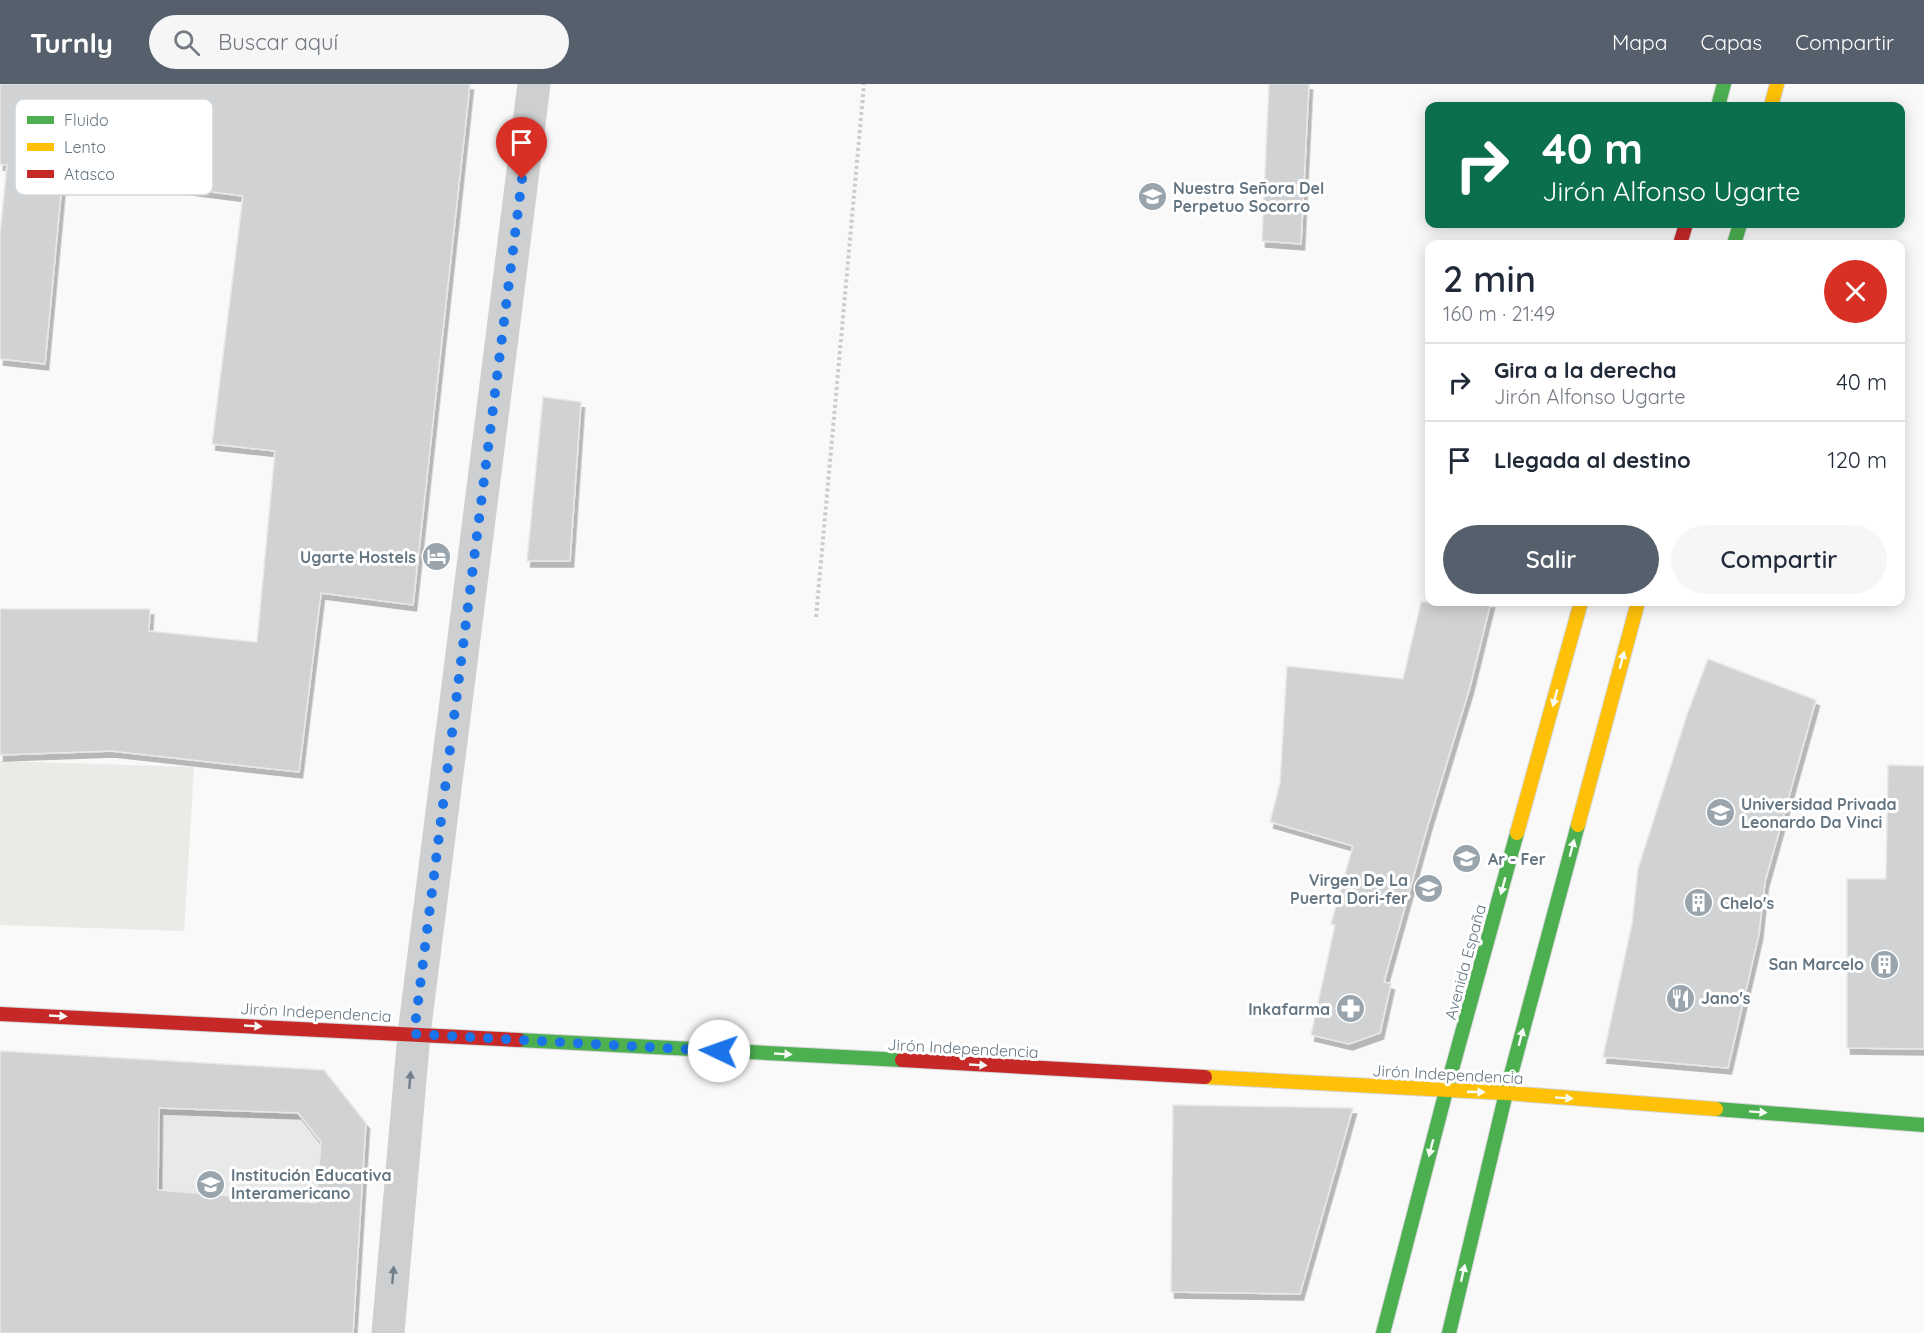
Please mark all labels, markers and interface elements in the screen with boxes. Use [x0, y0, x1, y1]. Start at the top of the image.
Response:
search box [149, 15, 569, 69]
text: Turnly [30, 25, 113, 60]
icon: search [170, 26, 203, 59]
text: Buscar aquí [218, 28, 338, 56]
text: Mapa [1612, 29, 1667, 55]
text: Capas [1700, 29, 1762, 55]
text: Compartir [1795, 29, 1894, 55]
legend [15, 99, 213, 195]
text: Fluido [64, 110, 109, 130]
pin [496, 117, 547, 179]
text: 40 m [1542, 122, 1643, 175]
icon: arrive [505, 126, 538, 159]
icon: right [1443, 126, 1521, 204]
text: Lento [64, 137, 106, 157]
text: Atasco [64, 164, 115, 184]
text: Jirón Alfonso Ugarte [1542, 174, 1801, 208]
place label: Nuestra Señora Del Perpetuo Socorro [1173, 178, 1324, 216]
school or university icon: Nuestra Señora Del Perpetuo Socorro [1136, 181, 1168, 213]
text: 2 min [1443, 256, 1536, 301]
button: close [1824, 260, 1887, 323]
text: 160 m · 21:49 [1443, 301, 1555, 326]
text: Gira a la derecha [1494, 356, 1677, 384]
icon: right [1443, 366, 1476, 399]
text: 40 m [1836, 368, 1887, 396]
text: Jirón Alfonso Ugarte [1494, 384, 1686, 409]
icon: arrive [1443, 444, 1476, 477]
text: Llegada al destino [1494, 446, 1691, 474]
text: 120 m [1828, 446, 1887, 474]
button: Salir [1443, 525, 1659, 594]
button: Compartir [1671, 525, 1887, 594]
hotel icon: Ugarte Hostels [421, 541, 453, 573]
place label: Ugarte Hostels [300, 547, 416, 567]
one-way arrow [1618, 651, 1628, 669]
one-way arrow [1550, 689, 1559, 707]
place label: Universidad Privada Leonardo Da Vinci [1741, 794, 1896, 832]
school or university icon: Universidad Privada Leonardo Da Vinci [1704, 797, 1736, 829]
one-way arrow [1567, 839, 1577, 858]
school or university icon: Ar - Fer [1451, 843, 1483, 875]
place label: Ar - Fer [1488, 849, 1546, 869]
place label: Virgen De La Puerta Dori-fer [1290, 870, 1408, 908]
school or university icon: Virgen De La Puerta Dori-fer [1413, 873, 1445, 905]
one-way arrow [1498, 877, 1507, 895]
building icon: Chelo's [1683, 887, 1715, 919]
place label: Chelo's [1720, 893, 1774, 913]
street label: Avenida España [1440, 902, 1490, 1022]
building icon: San Marcelo [1869, 948, 1901, 980]
place label: San Marcelo [1769, 954, 1864, 974]
restaurant icon: Jano's [1664, 982, 1696, 1014]
place label: Jano's [1701, 988, 1751, 1008]
pharmacy icon: Inkafarma [1335, 993, 1367, 1025]
street label: Jirón Independencia [240, 998, 392, 1026]
place label: Inkafarma [1248, 999, 1330, 1019]
one-way arrow [49, 1012, 68, 1021]
position arrow [687, 1019, 751, 1083]
one-way arrow [244, 1021, 263, 1030]
one-way arrow [1517, 1028, 1526, 1046]
street label: Jirón Independencia [887, 1034, 1039, 1062]
one-way arrow [774, 1050, 793, 1059]
one-way arrow [969, 1060, 988, 1070]
street label: Jirón Independencia [1372, 1060, 1524, 1088]
one-way arrow [405, 1071, 415, 1090]
one-way arrow [1466, 1087, 1485, 1097]
one-way arrow [1554, 1093, 1573, 1102]
one-way arrow [1749, 1108, 1768, 1117]
one-way arrow [1426, 1139, 1436, 1157]
place label: Institución Educativa Interamericano [231, 1165, 391, 1203]
school or university icon: Institución Educativa Interamericano [194, 1168, 226, 1200]
one-way arrow [1459, 1264, 1469, 1283]
one-way arrow [388, 1265, 398, 1284]

